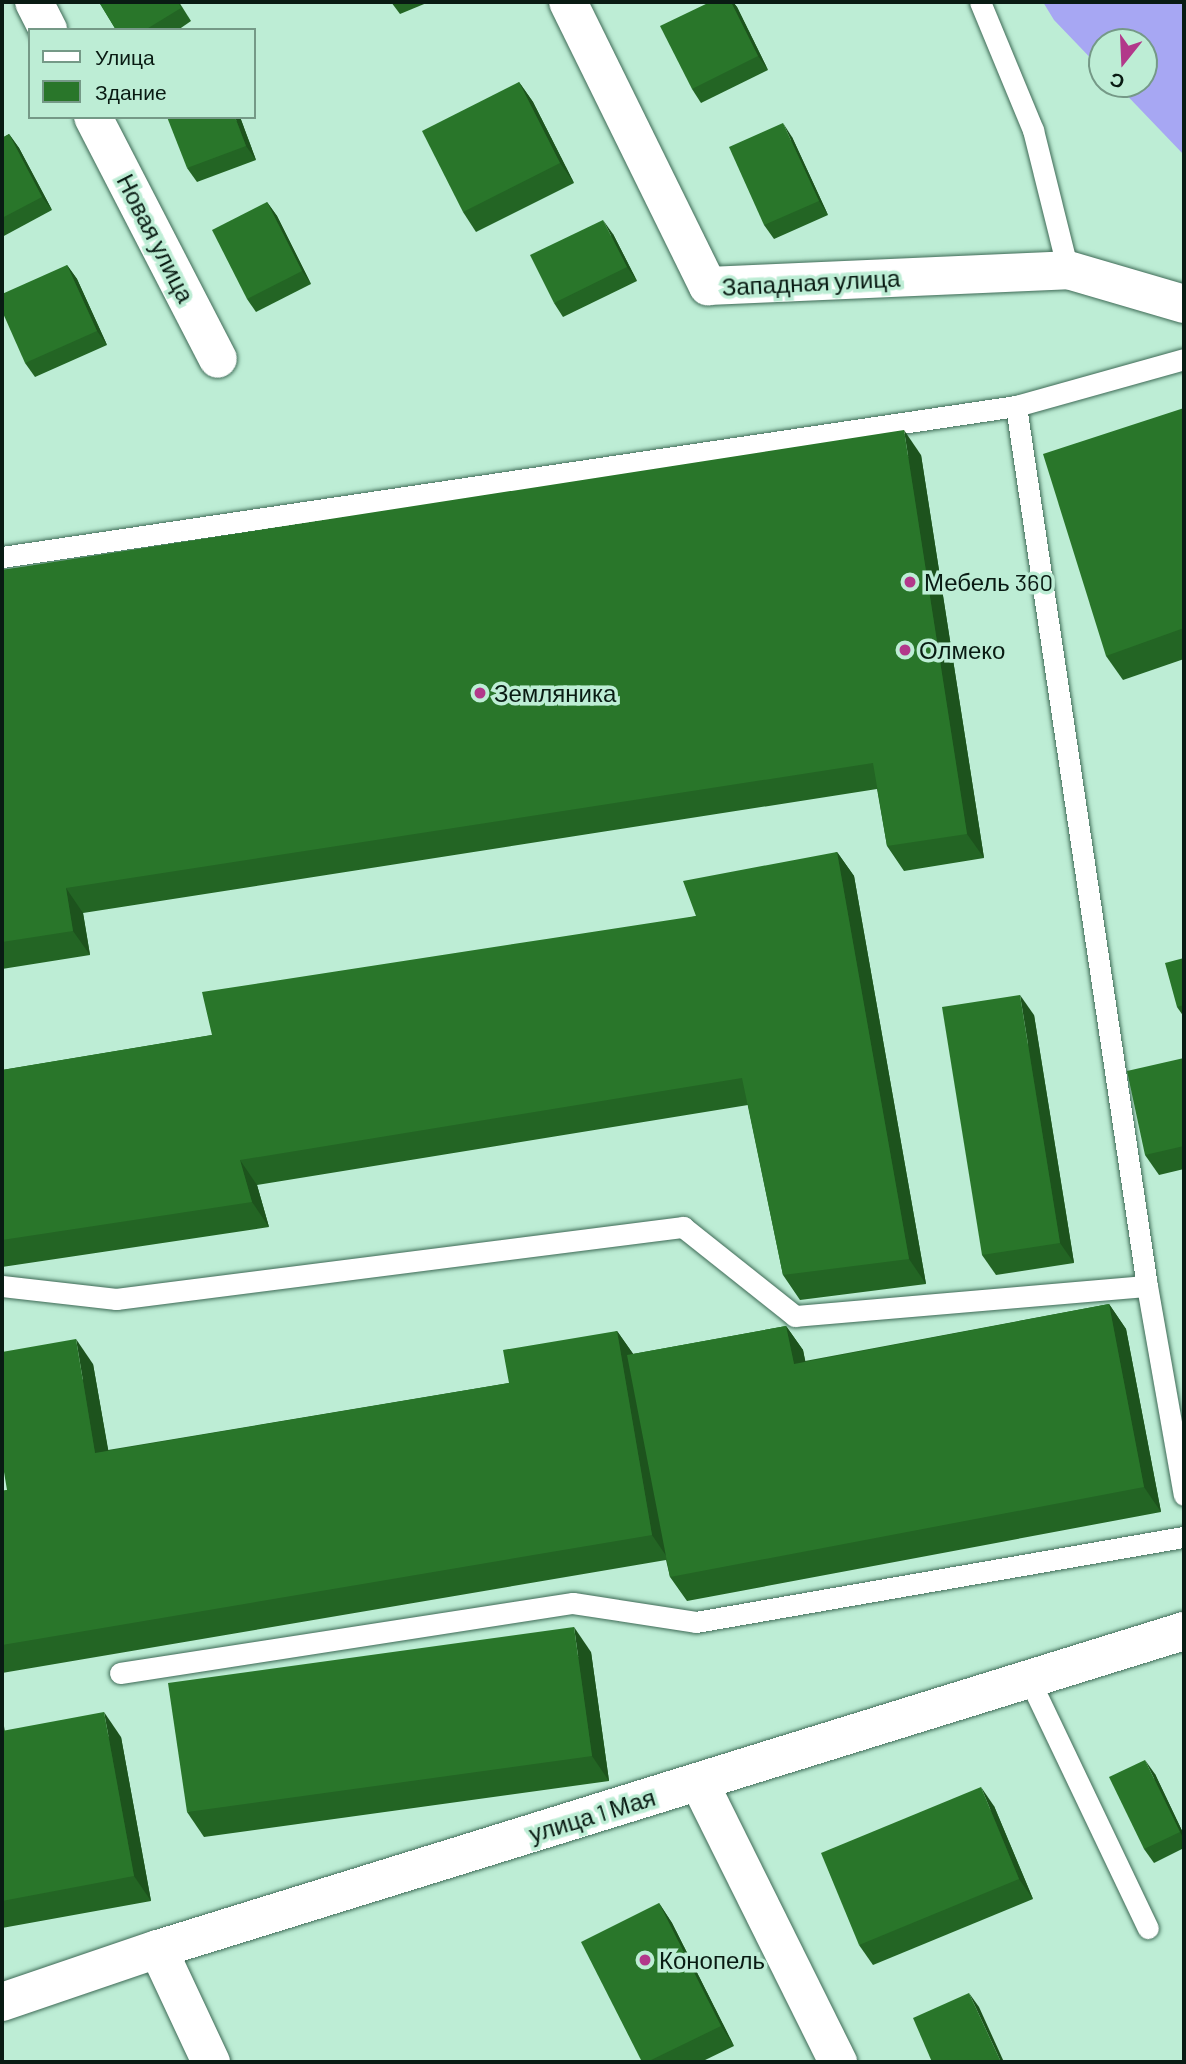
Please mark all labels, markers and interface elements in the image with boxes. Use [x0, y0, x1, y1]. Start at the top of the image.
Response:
legend [28, 28, 256, 119]
north arrow [1088, 28, 1158, 98]
text: Улица [95, 44, 155, 69]
text: С [1107, 68, 1127, 95]
text: Здание [95, 79, 167, 104]
street label: Новая улица [111, 169, 201, 307]
street label: Западная улица [721, 263, 901, 301]
place label: Мебель 360 [924, 568, 1053, 596]
marker: Мебель 360 [902, 574, 918, 590]
place label: Олмеко [919, 636, 1005, 664]
marker: Олмеко [897, 642, 913, 658]
place label: Земляника [494, 679, 616, 707]
marker: Земляника [472, 685, 488, 701]
street label: улица 1 Мая [525, 1782, 659, 1848]
place label: Конопель [659, 1946, 765, 1974]
marker: Конопель [637, 1952, 653, 1968]

